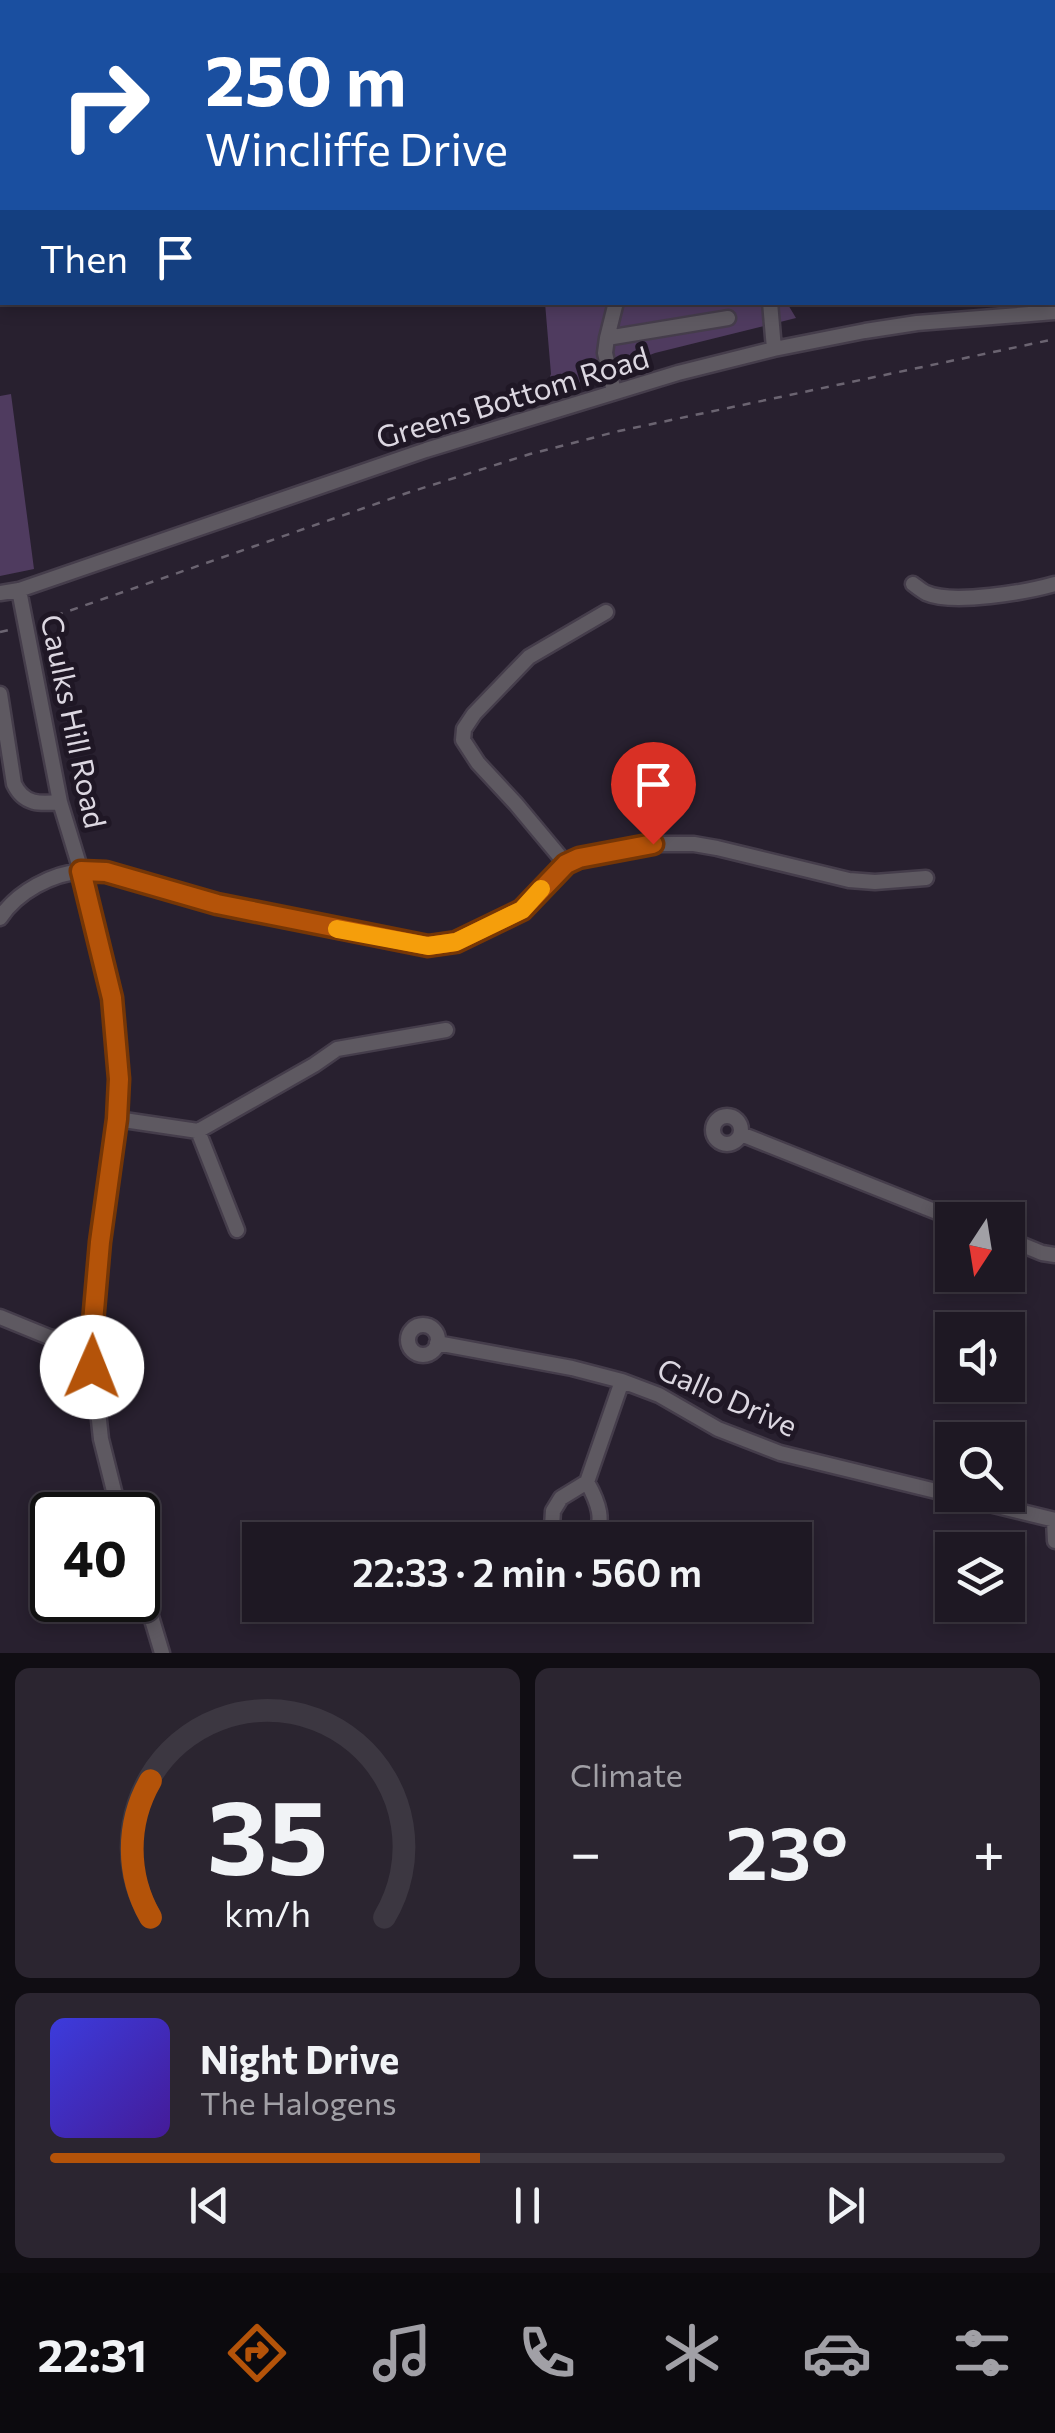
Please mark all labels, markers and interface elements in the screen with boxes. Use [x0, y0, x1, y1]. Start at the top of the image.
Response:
text: 250 m [205, 35, 407, 120]
icon: right [40, 40, 170, 170]
text: Wincliffe Drive [205, 120, 508, 175]
icon: arrive [148, 230, 203, 285]
text: Then [40, 234, 128, 281]
street label: Greens Bottom Road [371, 337, 653, 455]
street label: Caulks Hill Road [34, 611, 116, 831]
pin [611, 742, 696, 845]
icon: arrive [626, 757, 681, 812]
north arrow [935, 1202, 1025, 1292]
map controls [935, 1202, 1025, 1622]
button: sound [935, 1312, 1025, 1402]
position arrow [40, 1315, 144, 1419]
street label: Gallo Drive [652, 1349, 804, 1443]
button: search [935, 1422, 1025, 1512]
speed limit sign: 40 [30, 1492, 160, 1622]
button: layers [935, 1532, 1025, 1622]
text: 22:33 · 2 min · 560 m [352, 1548, 702, 1595]
text: Climate [570, 1754, 683, 1794]
text: 35 [207, 1769, 328, 1896]
text: 23° [726, 1804, 848, 1895]
text: − [570, 1817, 601, 1884]
text: + [973, 1817, 1005, 1884]
text: km/h [224, 1891, 311, 1934]
text: Night Drive [200, 2035, 399, 2082]
text: The Halogens [200, 2082, 397, 2122]
icon: previous [182, 2178, 237, 2233]
icon: pause [500, 2178, 555, 2233]
icon: next [818, 2178, 873, 2233]
icon: directions [222, 2318, 292, 2388]
icon: music [367, 2318, 437, 2388]
icon: phone [512, 2318, 582, 2388]
icon: climate [657, 2318, 727, 2388]
icon: car [802, 2318, 872, 2388]
icon: filters [947, 2318, 1017, 2388]
text: 22:31 [38, 2326, 147, 2381]

